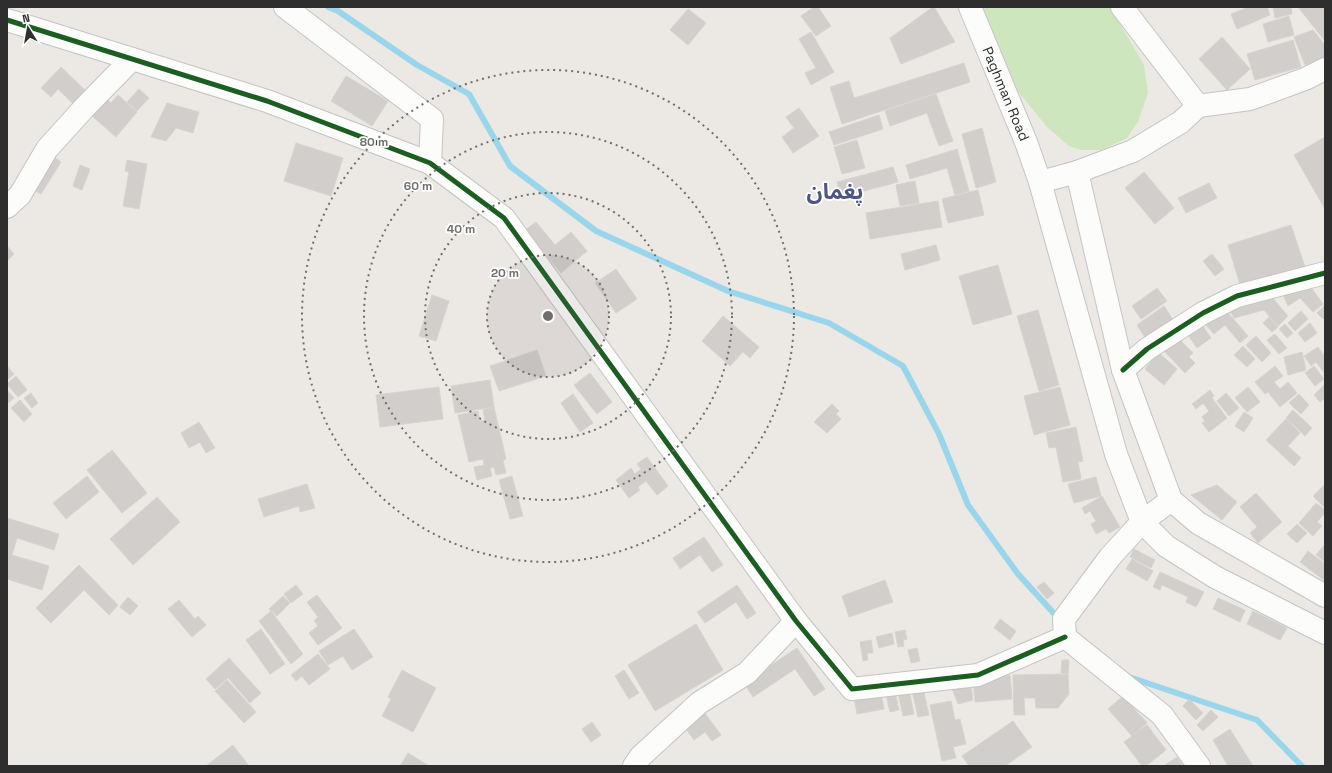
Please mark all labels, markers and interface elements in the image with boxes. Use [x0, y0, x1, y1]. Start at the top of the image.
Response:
north arrow [8, 8, 48, 48]
text: N [21, 11, 31, 26]
street label: Paghman Road [978, 44, 1034, 144]
text: 80 m [360, 134, 388, 150]
district label: پغمان [806, 177, 864, 206]
text: 60 m [404, 178, 432, 194]
text: 40 m [447, 221, 475, 237]
text: 20 m [491, 265, 519, 281]
centre of rings [541, 309, 555, 323]

